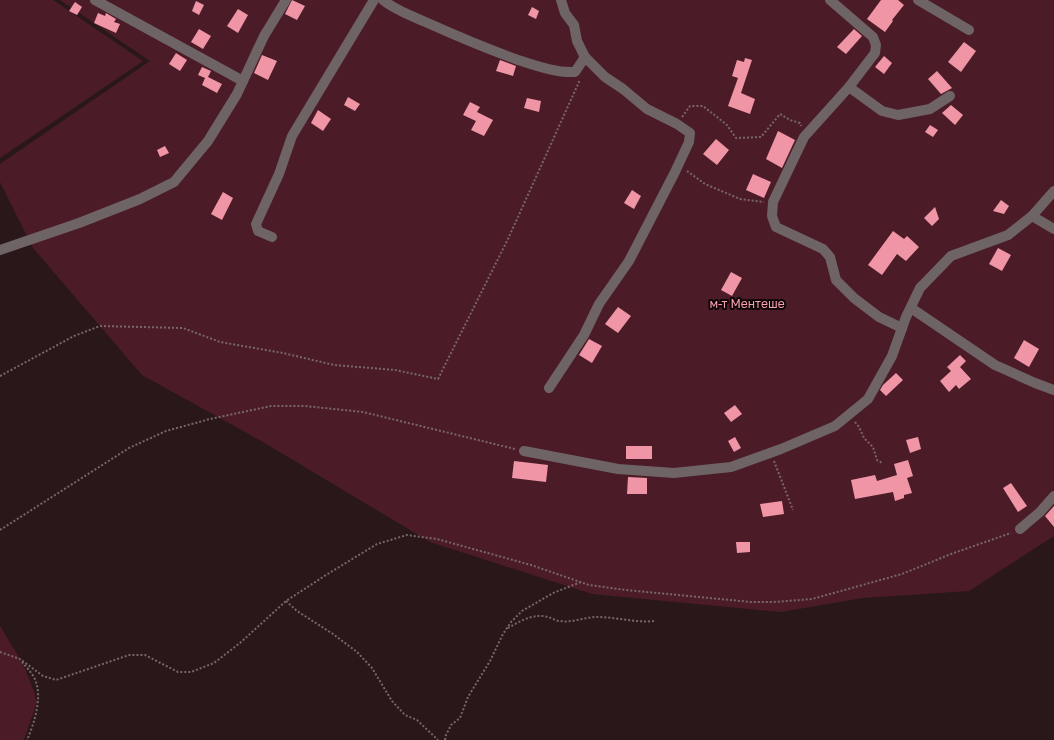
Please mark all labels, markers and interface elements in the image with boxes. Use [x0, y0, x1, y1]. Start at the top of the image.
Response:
park label: м-т Ментeше [709, 296, 785, 311]

